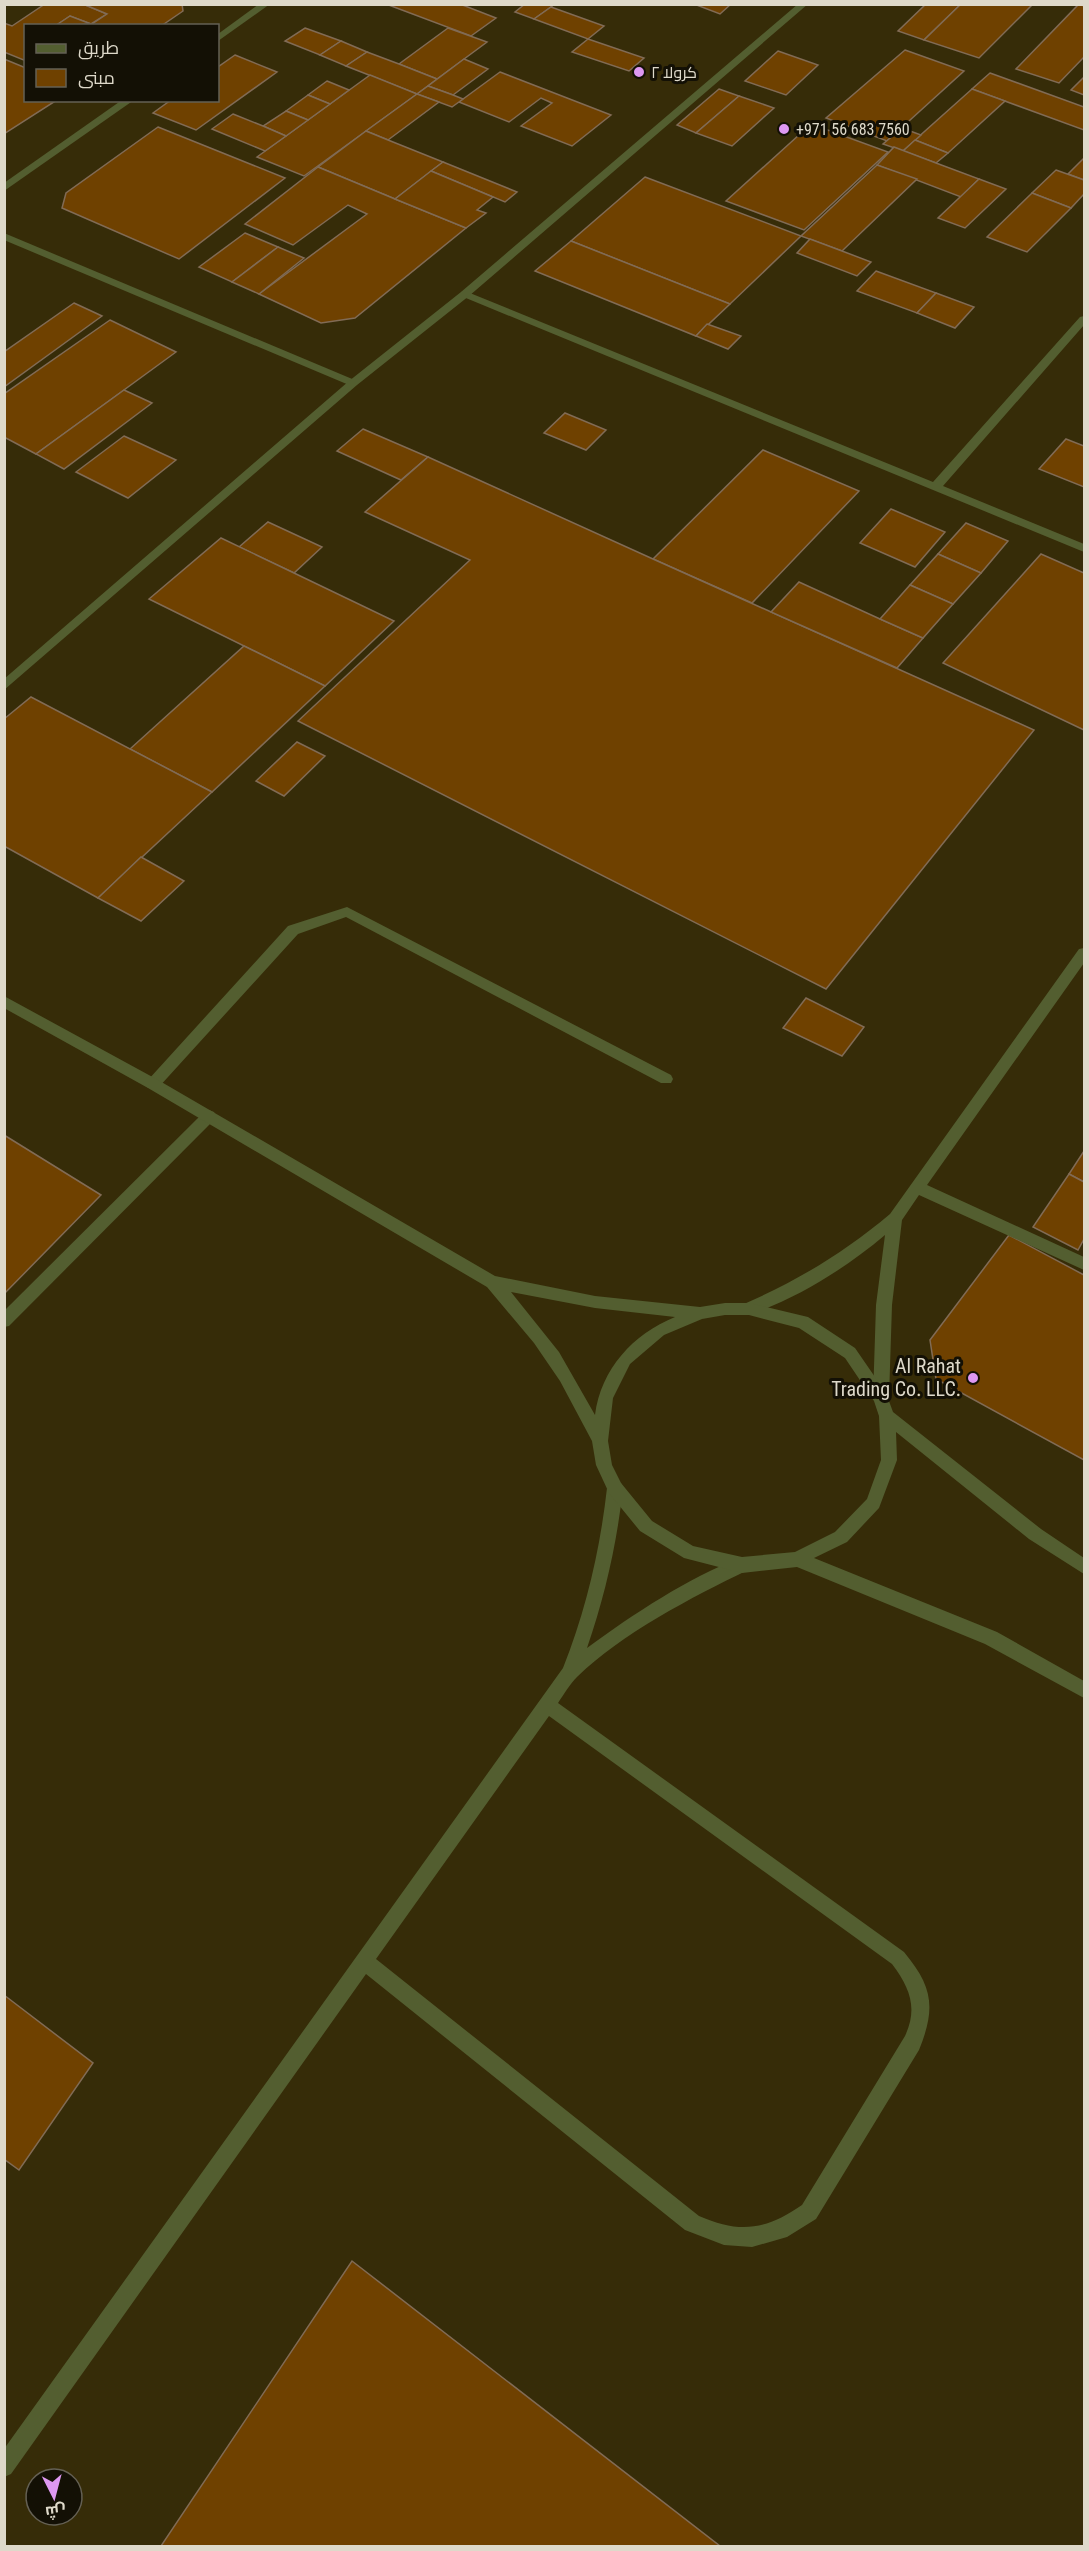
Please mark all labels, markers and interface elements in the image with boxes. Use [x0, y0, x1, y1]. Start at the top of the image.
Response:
legend [24, 24, 219, 102]
text: طريق [78, 37, 119, 60]
place label: كرولا ٢ [651, 63, 697, 82]
marker: كرولا ٢ [632, 65, 646, 79]
text: مبنى [78, 67, 115, 89]
place label: +971 56 683 7560 [796, 120, 910, 139]
marker: +971 56 683 7560 [777, 122, 791, 136]
place label: Al Rahat Trading Co. LLC. [831, 1354, 961, 1401]
marker: Al Rahat Trading Co. LLC. [966, 1371, 980, 1385]
north arrow [24, 2467, 84, 2527]
text: ش [44, 2501, 67, 2522]

